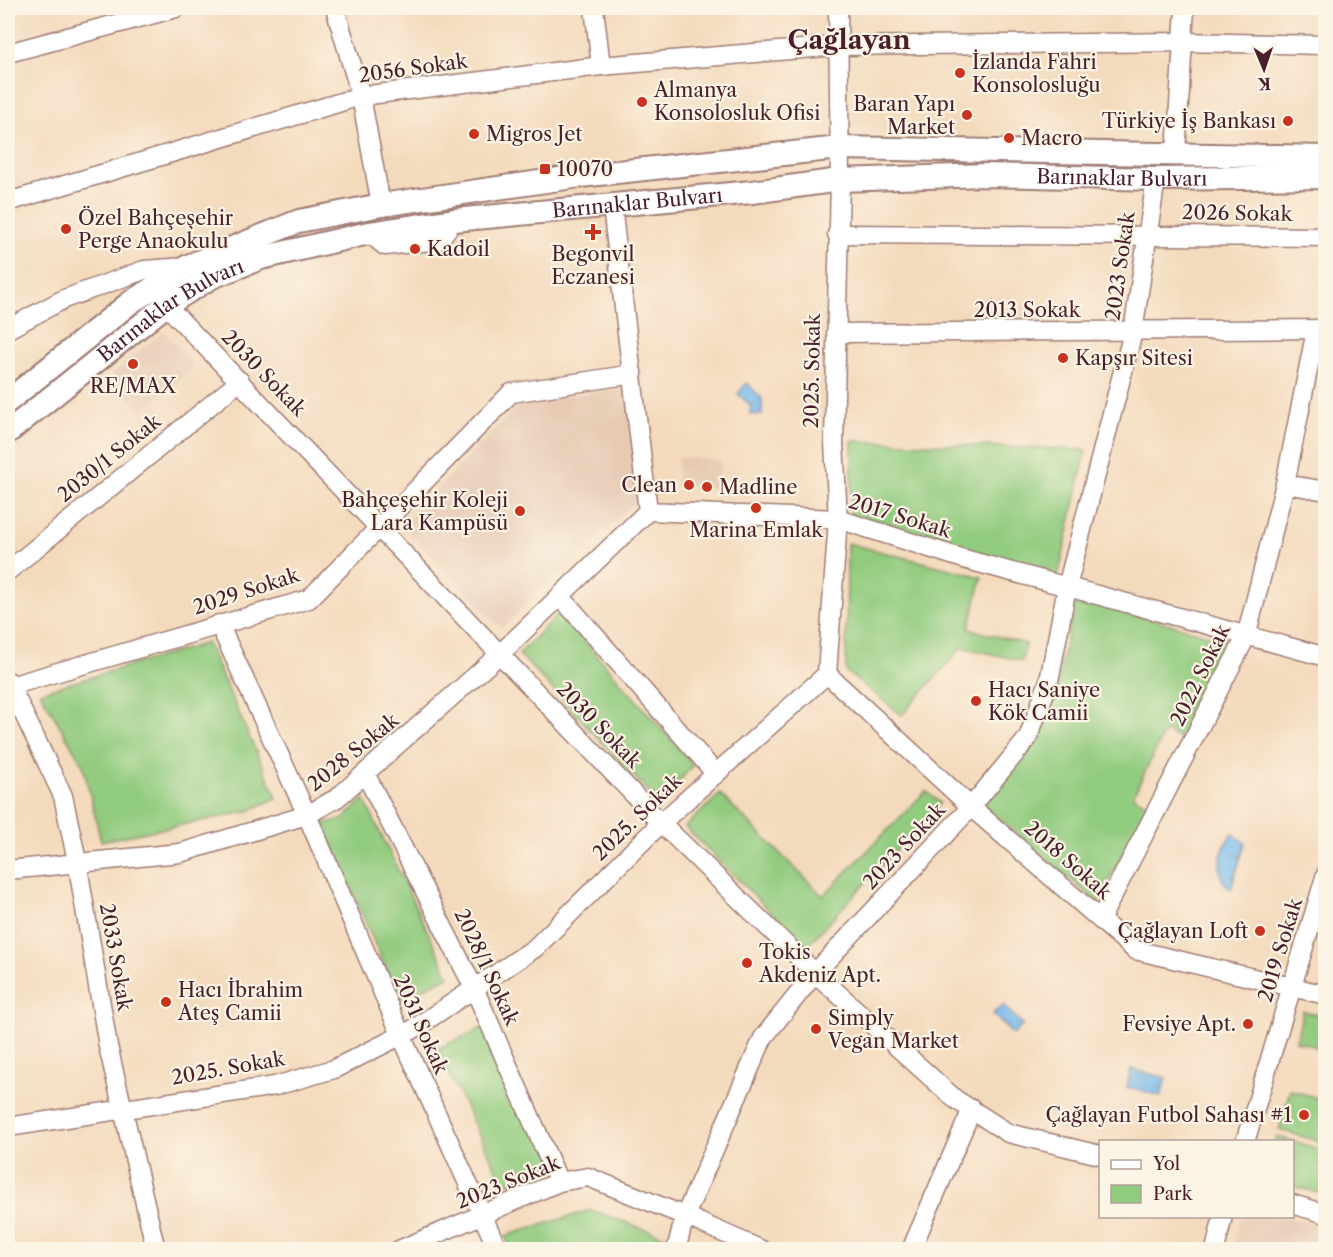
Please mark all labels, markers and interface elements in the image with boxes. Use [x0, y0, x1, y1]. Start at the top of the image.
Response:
district label: Çağlayan [787, 24, 911, 56]
north arrow [1234, 39, 1294, 99]
street label: 2056 Sokak [357, 48, 470, 88]
place label: İzlanda Fahri Konsolosluğu [972, 49, 1100, 97]
marker: İzlanda Fahri Konsolosluğu [953, 66, 967, 80]
text: K [1257, 74, 1271, 94]
place label: Almanya Konsolosluk Ofisi [653, 78, 820, 125]
place label: Baran Yapı Market [853, 92, 955, 139]
marker: Almanya Konsolosluk Ofisi [635, 95, 649, 109]
marker: Baran Yapı Market [960, 108, 974, 122]
place label: Türkiye İş Bankası [1102, 108, 1276, 133]
marker: Türkiye İş Bankası [1281, 114, 1295, 128]
place label: Migros Jet [486, 122, 582, 146]
place label: Macro [1021, 126, 1083, 150]
marker: Migros Jet [467, 127, 481, 141]
marker: Macro [1002, 131, 1016, 145]
place label: 10070 [557, 157, 613, 181]
marker: 10070 [538, 162, 552, 176]
street label: Barınaklar Bulvarı [1036, 164, 1207, 191]
street label: Barınaklar Bulvarı [551, 183, 723, 223]
street label: 2026 Sokak [1182, 200, 1294, 226]
place label: Özel Bahçeşehir Perge Anaokulu [78, 205, 234, 253]
street label: 2023 Sokak [1100, 209, 1140, 322]
marker: Özel Bahçeşehir Perge Anaokulu [59, 222, 73, 236]
marker: Begonvil Eczanesi [586, 225, 600, 239]
place label: Kadoil [427, 237, 490, 261]
marker: Kadoil [408, 242, 422, 256]
place label: Begonvil Eczanesi [551, 242, 635, 289]
street label: Barınaklar Bulvarı [93, 254, 247, 367]
street label: 2013 Sokak [974, 298, 1082, 322]
street label: 2025. Sokak [799, 312, 825, 429]
street label: 2030 Sokak [217, 325, 312, 422]
place label: Kapşır Sitesi [1075, 346, 1193, 370]
marker: Kapşır Sitesi [1056, 351, 1070, 365]
marker: RE/MAX [126, 357, 140, 371]
place label: RE/MAX [90, 374, 176, 398]
street label: 2030/1 Sokak [52, 408, 167, 507]
place label: Clean [621, 473, 677, 497]
place label: Madline [719, 475, 798, 499]
marker: Clean [682, 478, 696, 492]
marker: Madline [700, 480, 714, 494]
place label: Bahçeşehir Koleji Lara Kampüsü [341, 488, 508, 535]
street label: 2017 Sokak [846, 489, 955, 543]
marker: Marina Emlak [749, 501, 763, 515]
marker: Bahçeşehir Koleji Lara Kampüsü [513, 504, 527, 518]
place label: Marina Emlak [689, 518, 824, 542]
street label: 2029 Sokak [190, 562, 303, 619]
street label: 2022 Sokak [1165, 619, 1236, 730]
street label: 2030 Sokak [552, 677, 647, 774]
place label: Hacı Saniye Kök Camii [988, 678, 1100, 725]
marker: Hacı Saniye Kök Camii [969, 694, 983, 708]
street label: 2028 Sokak [303, 707, 405, 796]
street label: 2025. Sokak [587, 768, 688, 865]
street label: 2023 Sokak [858, 797, 951, 894]
street label: 2018 Sokak [1020, 816, 1117, 905]
street label: 2019 Sokak [1253, 894, 1308, 1005]
street label: 2033 Sokak [95, 901, 138, 1014]
street label: 2028/1 Sokak [450, 905, 525, 1030]
place label: Çağlayan Loft [1118, 919, 1248, 943]
marker: Çağlayan Loft [1253, 924, 1267, 938]
place label: Tokis Akdeniz Apt. [758, 940, 881, 987]
marker: Tokis Akdeniz Apt. [740, 956, 754, 970]
street label: 2031 Sokak [388, 971, 454, 1079]
place label: Hacı İbrahim Ateş Camii [177, 977, 304, 1025]
marker: Hacı İbrahim Ateş Camii [159, 995, 173, 1009]
place label: Simply Vegan Market [827, 1006, 959, 1053]
place label: Fevsiye Apt. [1122, 1012, 1236, 1036]
marker: Fevsiye Apt. [1241, 1017, 1255, 1031]
marker: Simply Vegan Market [809, 1022, 823, 1036]
street label: 2025. Sokak [169, 1046, 288, 1090]
place label: Çağlayan Futbol Sahası #1 [1045, 1103, 1293, 1127]
marker: Çağlayan Futbol Sahası #1 [1297, 1108, 1311, 1122]
legend [1099, 1140, 1294, 1218]
street label: 2023 Sokak [453, 1150, 565, 1214]
text: Yol [1152, 1153, 1180, 1175]
text: Park [1153, 1183, 1194, 1205]

